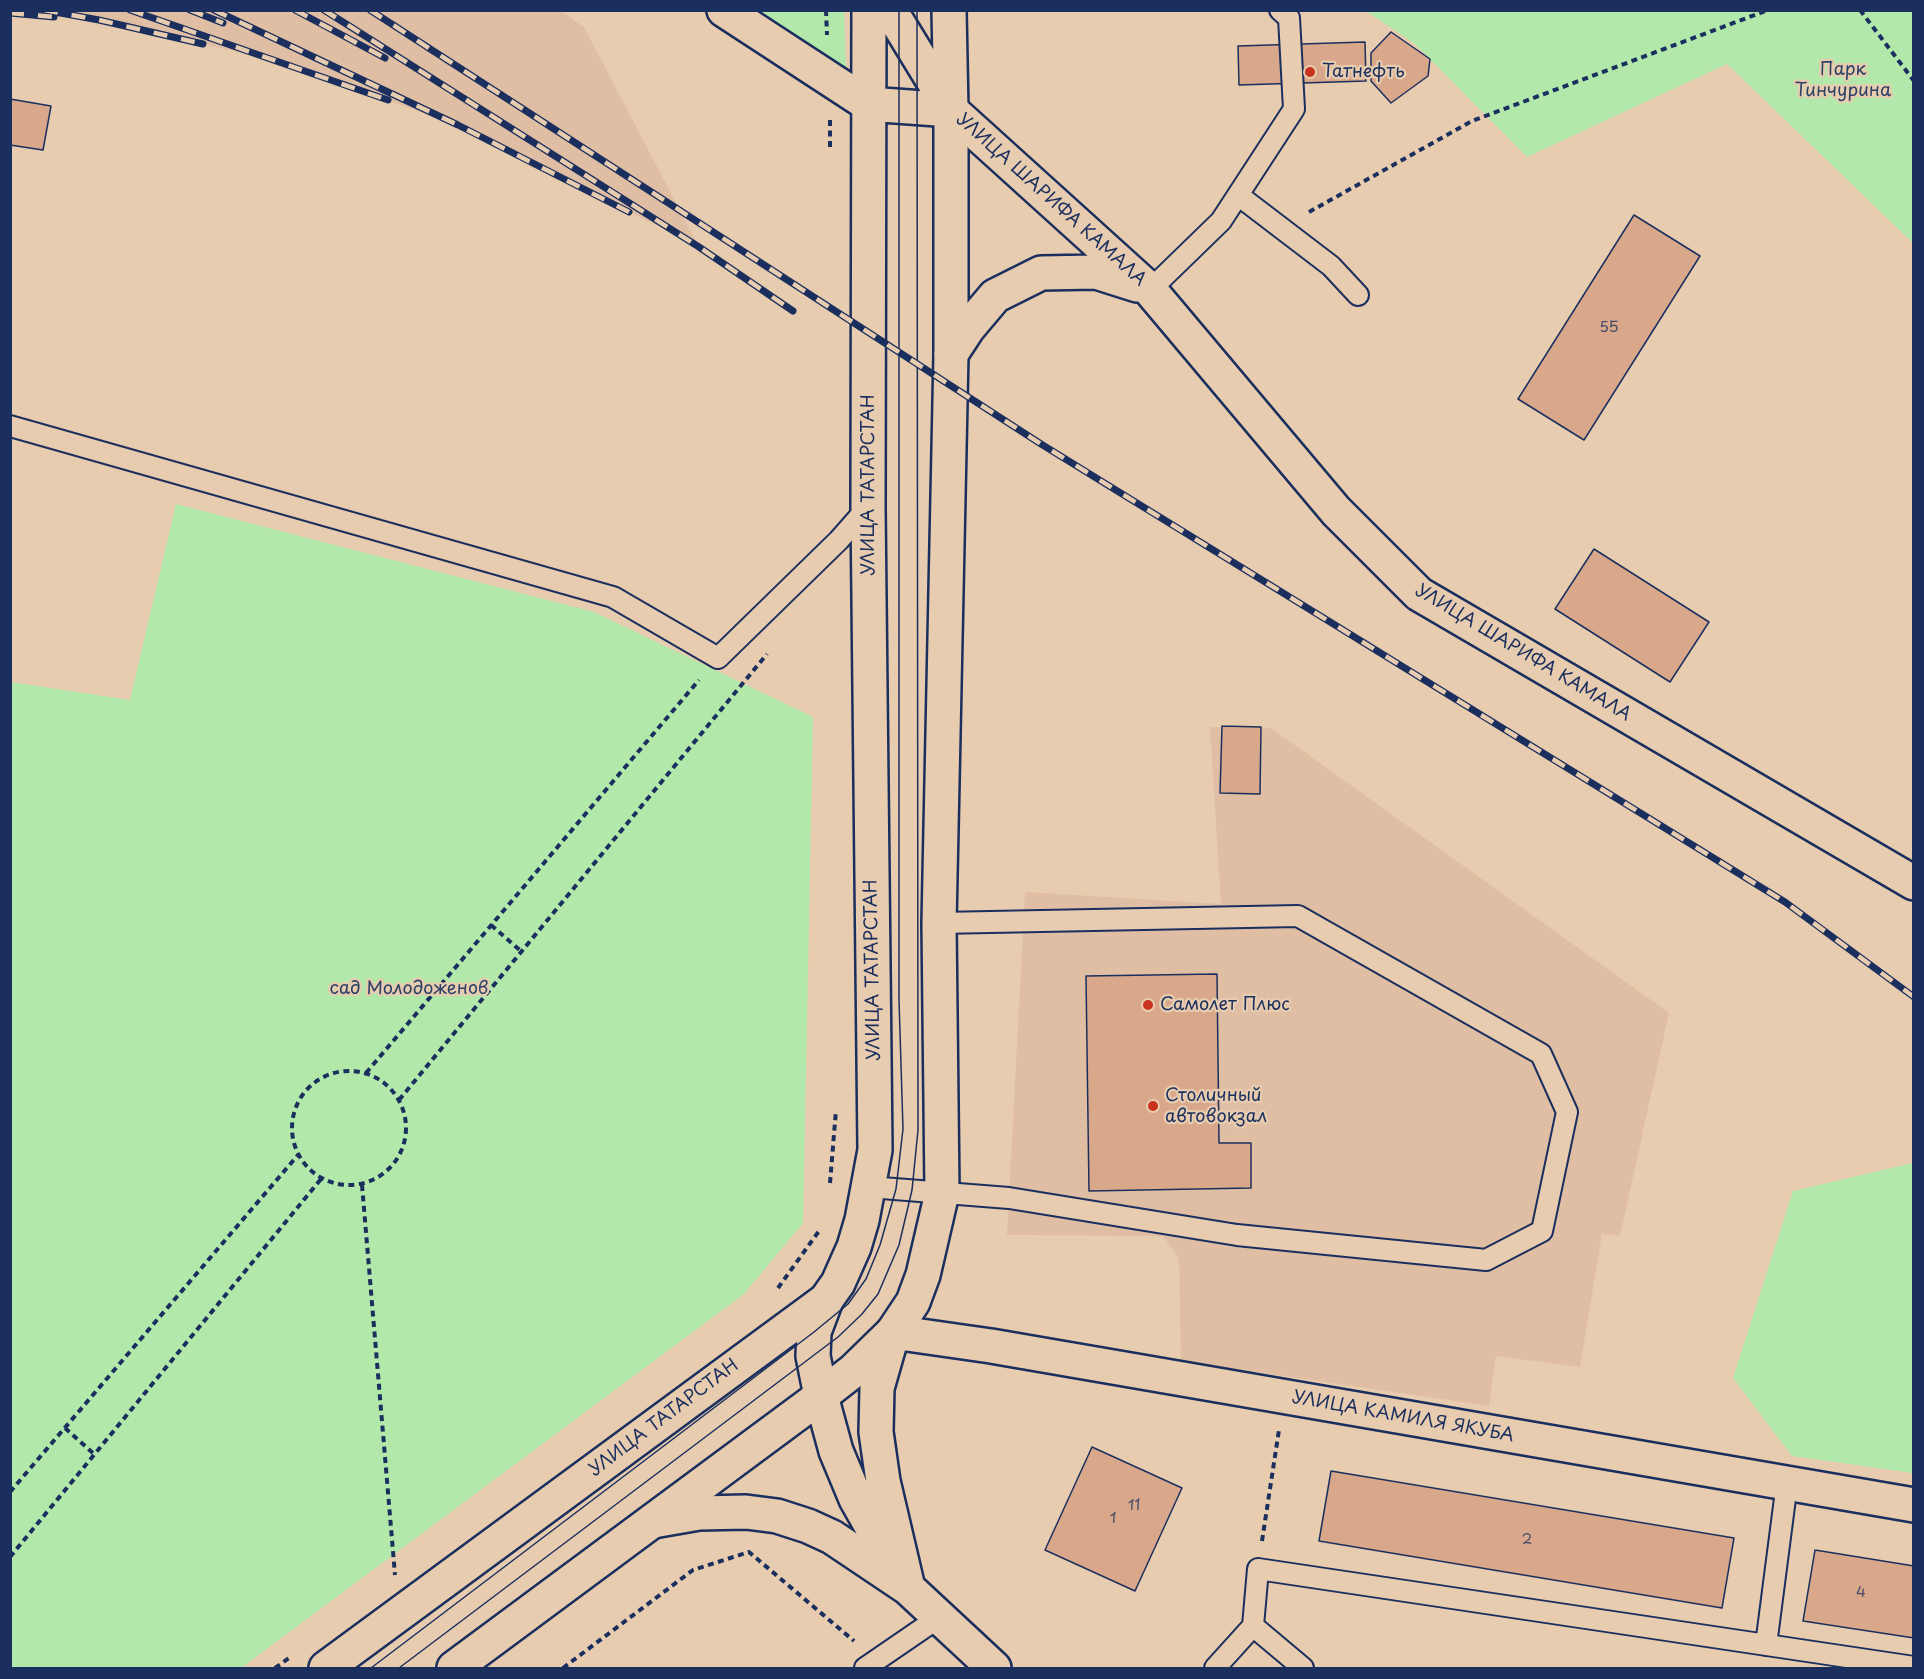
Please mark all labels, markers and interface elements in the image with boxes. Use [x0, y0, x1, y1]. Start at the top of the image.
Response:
park label: Парк Тинчурина [1795, 59, 1891, 101]
place label: Татнефть [1322, 61, 1405, 83]
marker: Татнефть [1303, 65, 1317, 79]
street label: УЛИЦА ШАРИФА КАМАЛА [952, 109, 1150, 291]
house number: 55 [1599, 319, 1619, 337]
street label: УЛИЦА ТАТАРСТАН [858, 394, 880, 576]
street label: УЛИЦА ШАРИФА КАМАЛА [1411, 580, 1635, 726]
street label: УЛИЦА ТАТАРСТАН [861, 879, 885, 1061]
park label: сад Молодоженов [330, 978, 488, 1000]
place label: Самолет Плюс [1160, 994, 1290, 1016]
marker: Самолет Плюс [1141, 998, 1155, 1012]
place label: Столичный автовокзал [1165, 1085, 1267, 1128]
marker: Столичный автовокзал [1146, 1099, 1160, 1113]
street label: УЛИЦА ТАТАРСТАН [585, 1355, 743, 1481]
street label: УЛИЦА КАМИЛЯ ЯКУБА [1291, 1387, 1515, 1447]
house number: 11 [1128, 1497, 1140, 1515]
house number: 1 [1110, 1510, 1116, 1528]
house number: 2 [1522, 1531, 1532, 1549]
house number: 4 [1856, 1584, 1866, 1602]

